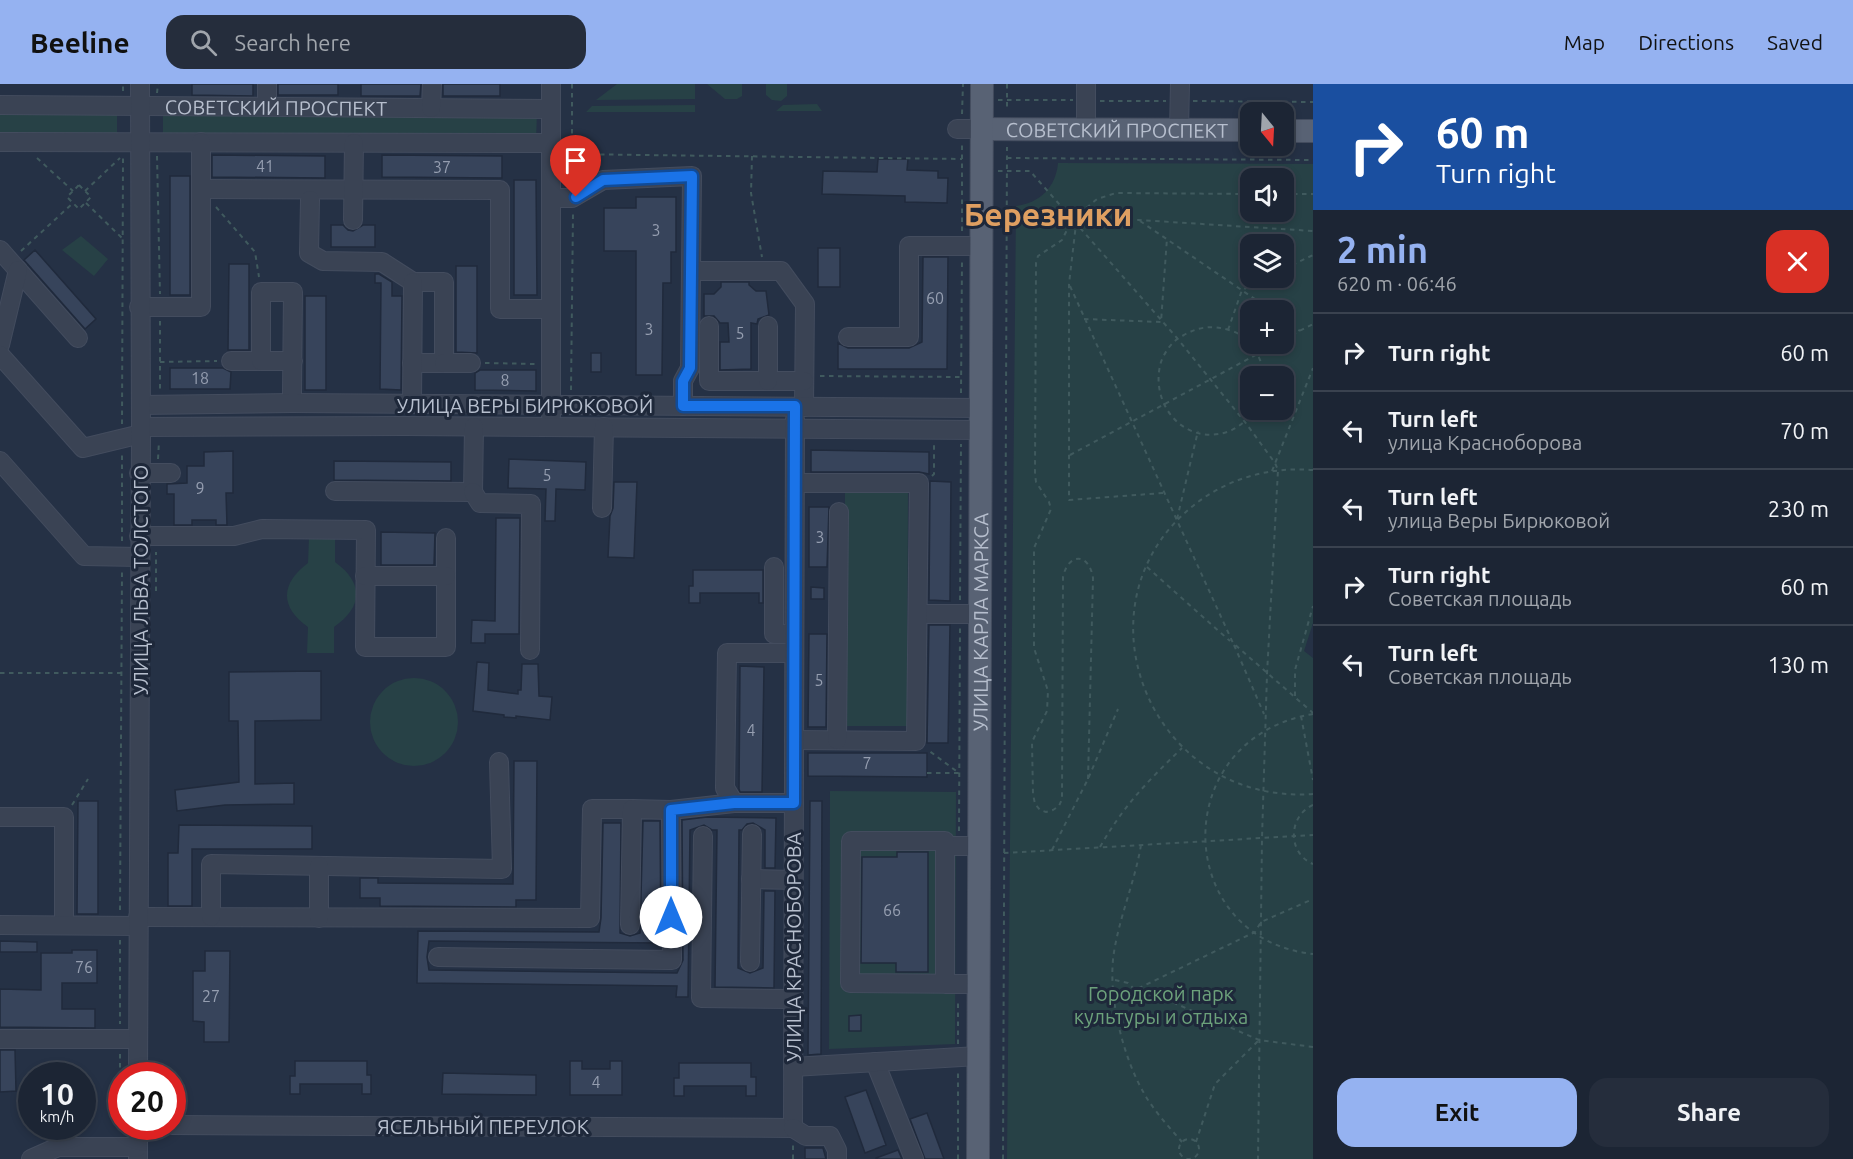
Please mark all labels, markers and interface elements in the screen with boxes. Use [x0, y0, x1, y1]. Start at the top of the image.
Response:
search box [166, 15, 586, 69]
icon: search [187, 26, 220, 59]
text: Beeline [30, 27, 130, 58]
text: Search here [235, 30, 351, 55]
text: Map [1564, 30, 1605, 54]
text: Directions [1638, 30, 1734, 54]
text: Saved [1767, 30, 1823, 54]
street label: СОВЕТСКИЙ ПРОСПЕКТ [165, 95, 387, 119]
north arrow [1240, 102, 1294, 156]
map controls [1240, 102, 1294, 420]
icon: right [1337, 108, 1415, 186]
text: 60 m [1436, 109, 1530, 156]
street label: СОВЕТСКИЙ ПРОСПЕКТ [1006, 118, 1228, 141]
pin [550, 135, 601, 197]
icon: arrive [559, 144, 592, 177]
house number: 41 [256, 157, 274, 175]
house number: 37 [433, 158, 451, 176]
text: Turn right [1436, 158, 1556, 188]
button: sound [1240, 168, 1294, 222]
district label: Березники [964, 196, 1132, 232]
house number: 3 [651, 221, 661, 239]
text: 2 min [1337, 229, 1428, 270]
button: close [1766, 230, 1829, 293]
button: layers [1240, 234, 1294, 288]
text: 620 m · 06:46 [1337, 272, 1457, 295]
house number: 60 [926, 289, 944, 307]
button: + [1240, 300, 1294, 354]
house number: 3 [644, 320, 654, 338]
house number: 5 [735, 324, 745, 342]
icon: right [1337, 336, 1370, 369]
text: Turn right [1388, 340, 1490, 365]
text: 60 m [1780, 340, 1829, 365]
button: − [1240, 366, 1294, 420]
house number: 18 [191, 369, 209, 387]
house number: 8 [500, 371, 510, 389]
street label: УЛИЦА ВЕРЫ БИРЮКОВОЙ [397, 394, 653, 417]
text: Turn left [1388, 406, 1478, 431]
icon: left [1337, 414, 1370, 447]
text: 70 m [1780, 418, 1829, 443]
text: улица Красноборова [1388, 431, 1582, 454]
street label: УЛИЦА ЛЬВА ТОЛСТОГО [129, 465, 152, 695]
house number: 5 [542, 466, 552, 484]
house number: 9 [195, 479, 205, 497]
text: Turn left [1388, 484, 1478, 509]
icon: left [1337, 492, 1370, 525]
text: 230 m [1768, 496, 1829, 521]
text: улица Веры Бирюковой [1388, 509, 1610, 532]
street label: УЛИЦА КАРЛА МАРКСА [968, 513, 992, 731]
house number: 3 [815, 528, 825, 546]
text: Turn right [1388, 562, 1490, 587]
icon: right [1337, 570, 1370, 603]
text: 60 m [1780, 574, 1829, 599]
text: Советская площадь [1388, 587, 1572, 610]
text: Turn left [1388, 640, 1478, 665]
icon: left [1337, 648, 1370, 681]
text: 130 m [1768, 652, 1829, 677]
text: Советская площадь [1388, 665, 1572, 688]
house number: 5 [814, 671, 824, 689]
house number: 4 [746, 721, 756, 739]
house number: 7 [862, 754, 872, 772]
street label: УЛИЦА КРАСНОБОРОВА [782, 832, 805, 1062]
position arrow [639, 885, 703, 949]
house number: 66 [883, 901, 901, 919]
house number: 76 [75, 958, 93, 976]
park label: Городской парк культуры и отдыха [1074, 982, 1248, 1028]
house number: 27 [202, 987, 220, 1005]
speed limit sign: 20 [108, 1062, 186, 1140]
house number: 4 [591, 1073, 601, 1091]
text: 10 [40, 1077, 74, 1111]
button: Exit [1337, 1078, 1577, 1147]
button: Share [1589, 1078, 1829, 1147]
text: km/h [40, 1108, 74, 1125]
street label: ЯСЕЛЬНЫЙ ПЕРЕУЛОК [377, 1115, 589, 1138]

